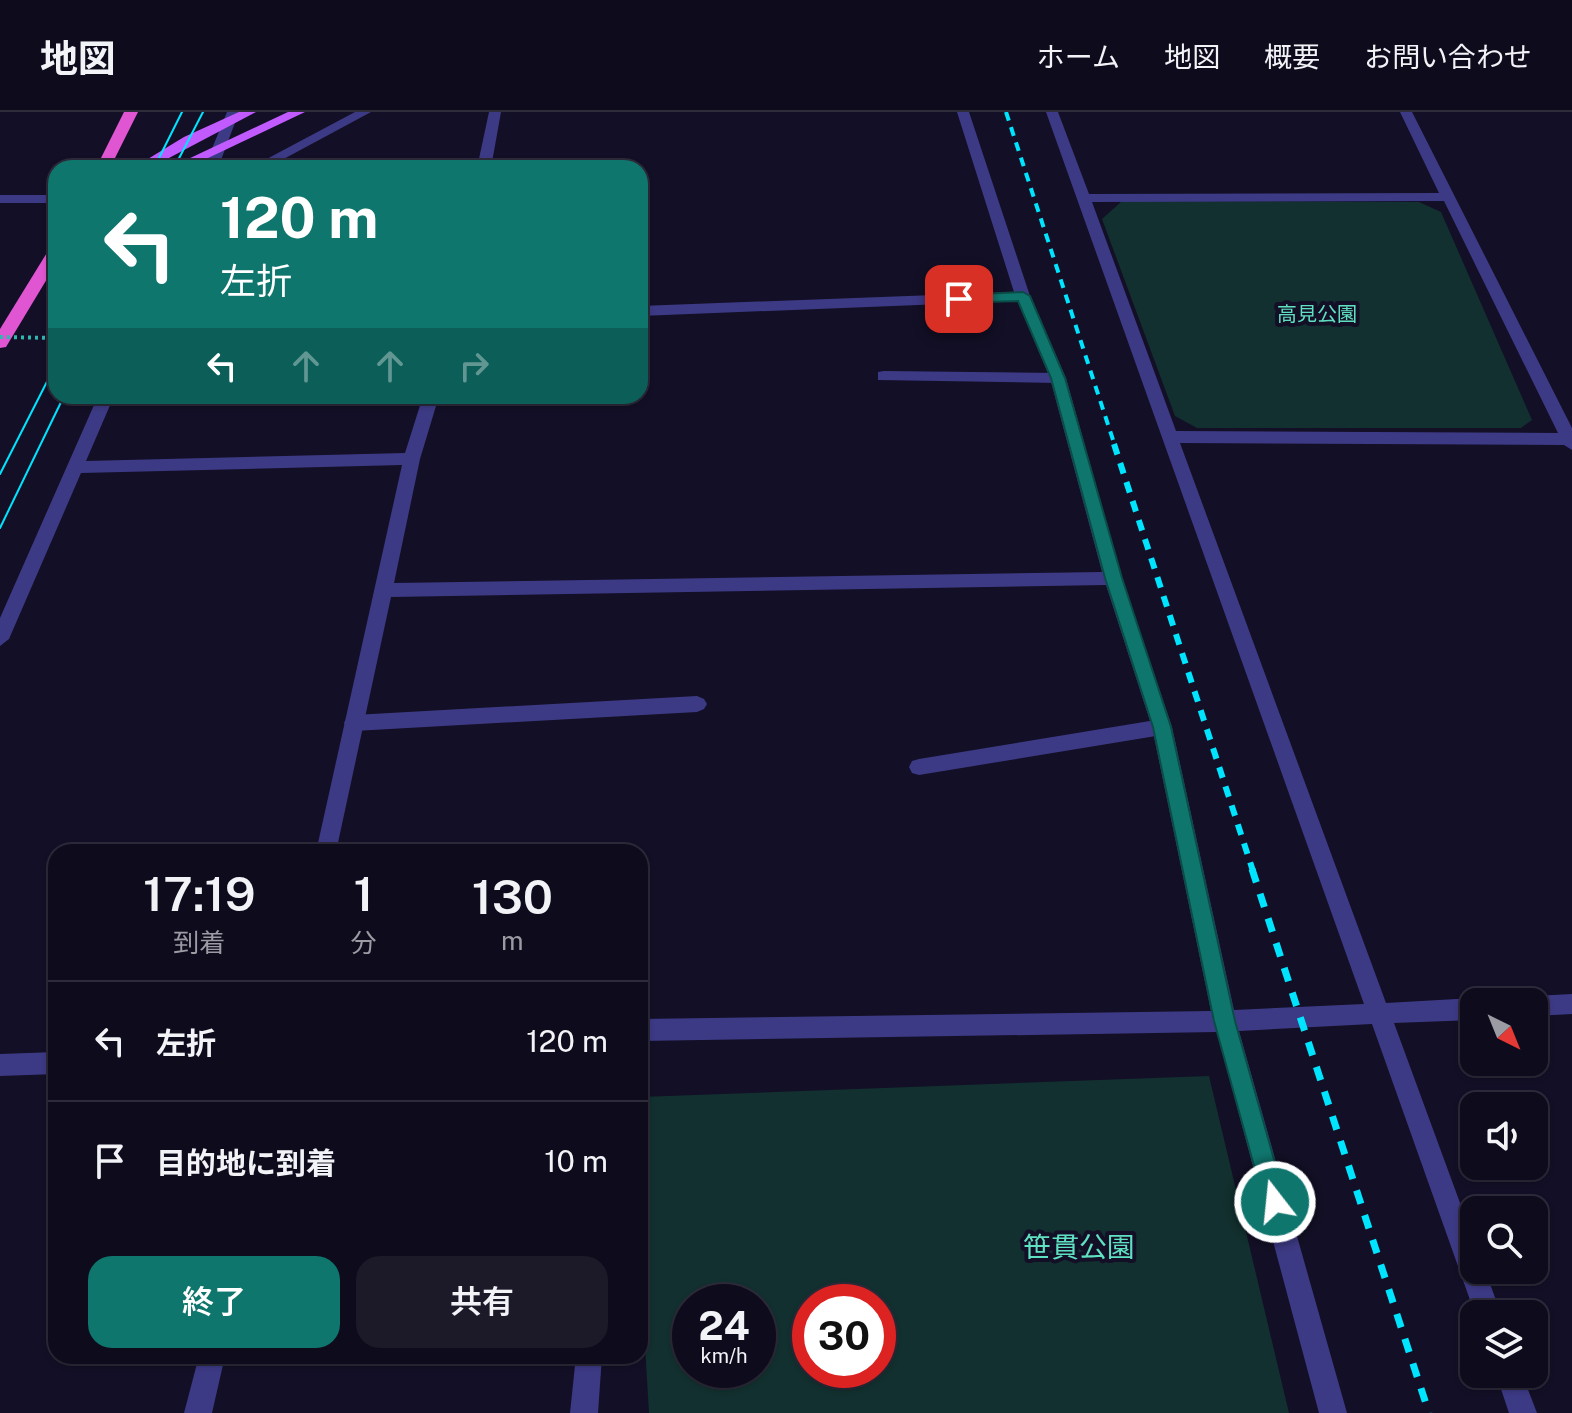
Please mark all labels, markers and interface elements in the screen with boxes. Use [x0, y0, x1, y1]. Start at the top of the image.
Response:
text: 地図 [40, 36, 116, 81]
text: ホーム [1037, 40, 1120, 73]
text: 地図 [1164, 40, 1220, 73]
text: 概要 [1264, 40, 1320, 73]
text: お問い合わせ [1364, 40, 1532, 73]
text: 120 m [220, 185, 378, 251]
icon: left [88, 192, 192, 296]
text: 左折 [220, 260, 292, 302]
pin [925, 265, 993, 333]
icon: arrive [937, 277, 981, 321]
park label: 高見公園 [1277, 302, 1357, 326]
icon: left [200, 344, 244, 388]
icon: ahead [284, 344, 328, 388]
icon: ahead [368, 344, 412, 388]
icon: right [452, 344, 496, 388]
text: 17:19 [143, 865, 256, 922]
text: 1 [354, 865, 374, 922]
text: 130 [472, 868, 553, 925]
text: m [501, 925, 524, 956]
text: 到着 [173, 927, 225, 958]
text: 分 [351, 927, 377, 958]
north arrow [1460, 988, 1548, 1076]
map controls [1460, 988, 1548, 1388]
icon: left [88, 1019, 132, 1063]
text: 120 m [526, 1023, 608, 1059]
text: 左折 [156, 1025, 216, 1061]
button: sound [1460, 1092, 1548, 1180]
icon: arrive [88, 1139, 132, 1183]
text: 10 m [544, 1143, 608, 1179]
text: 目的地に到着 [156, 1145, 336, 1181]
position arrow [1233, 1160, 1317, 1244]
button: search [1460, 1196, 1548, 1284]
park label: 笹貫公園 [1023, 1230, 1135, 1263]
button: 終了 [88, 1256, 340, 1348]
button: 共有 [356, 1256, 608, 1348]
speed limit sign: 30 [792, 1284, 896, 1388]
button: layers [1460, 1300, 1548, 1388]
text: 24 [698, 1302, 750, 1349]
text: km/h [700, 1344, 748, 1368]

